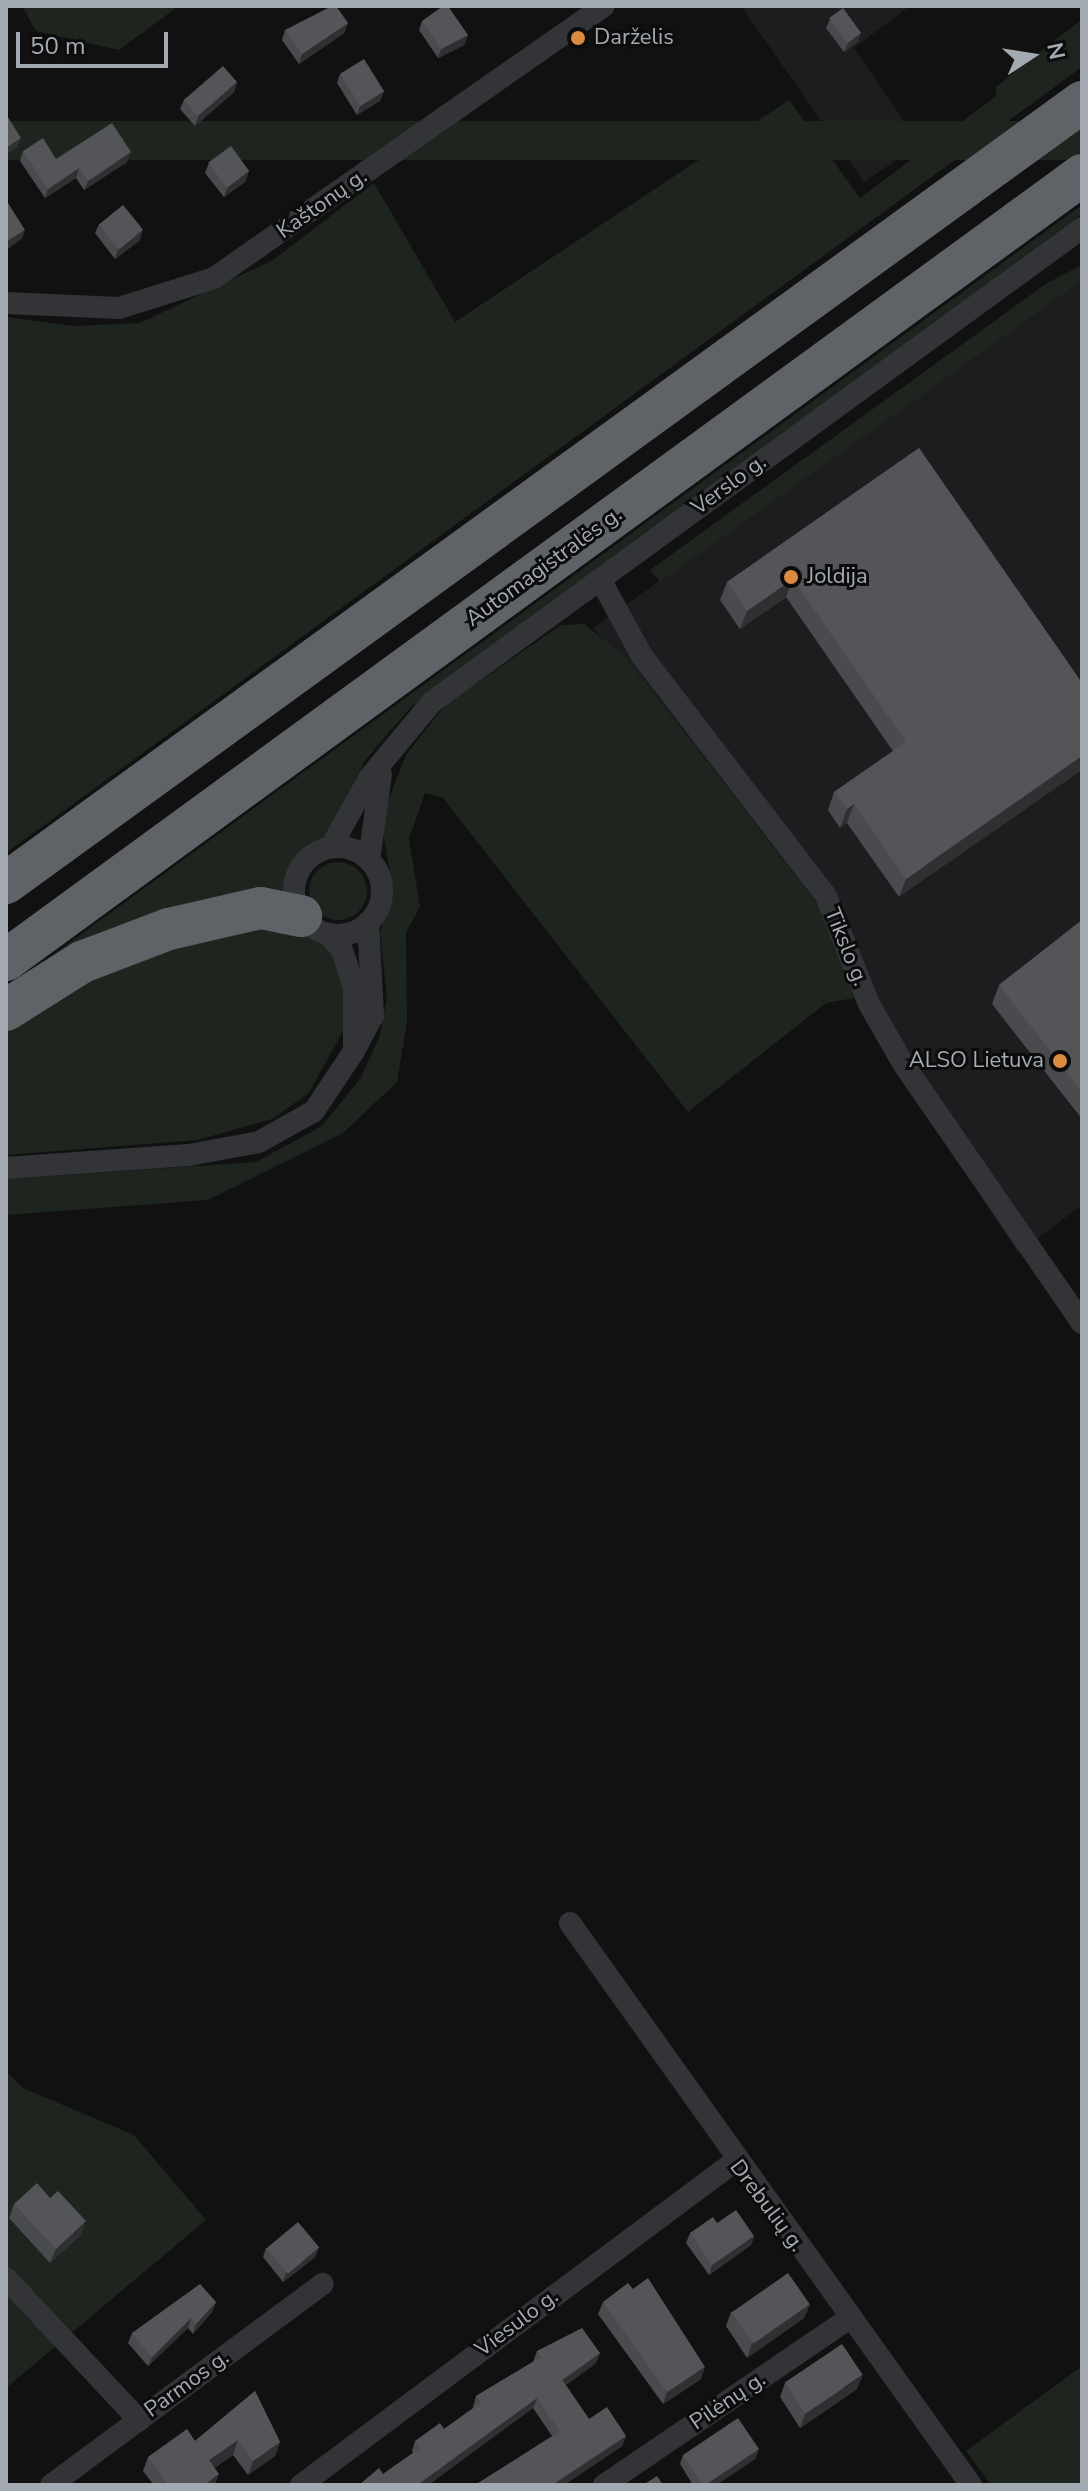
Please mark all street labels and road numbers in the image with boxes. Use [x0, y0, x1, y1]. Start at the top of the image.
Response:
street label: Kaštonų g. [272, 163, 372, 245]
street label: Verslo g. [686, 449, 772, 521]
street label: Automagistralės g. [461, 501, 627, 633]
street label: Tikslo g. [818, 904, 874, 990]
street label: Drebulių g. [724, 2155, 810, 2257]
street label: Viesulo g. [470, 2283, 564, 2363]
street label: Parmos g. [140, 2344, 234, 2424]
street label: Pilėnų g. [685, 2366, 771, 2436]

